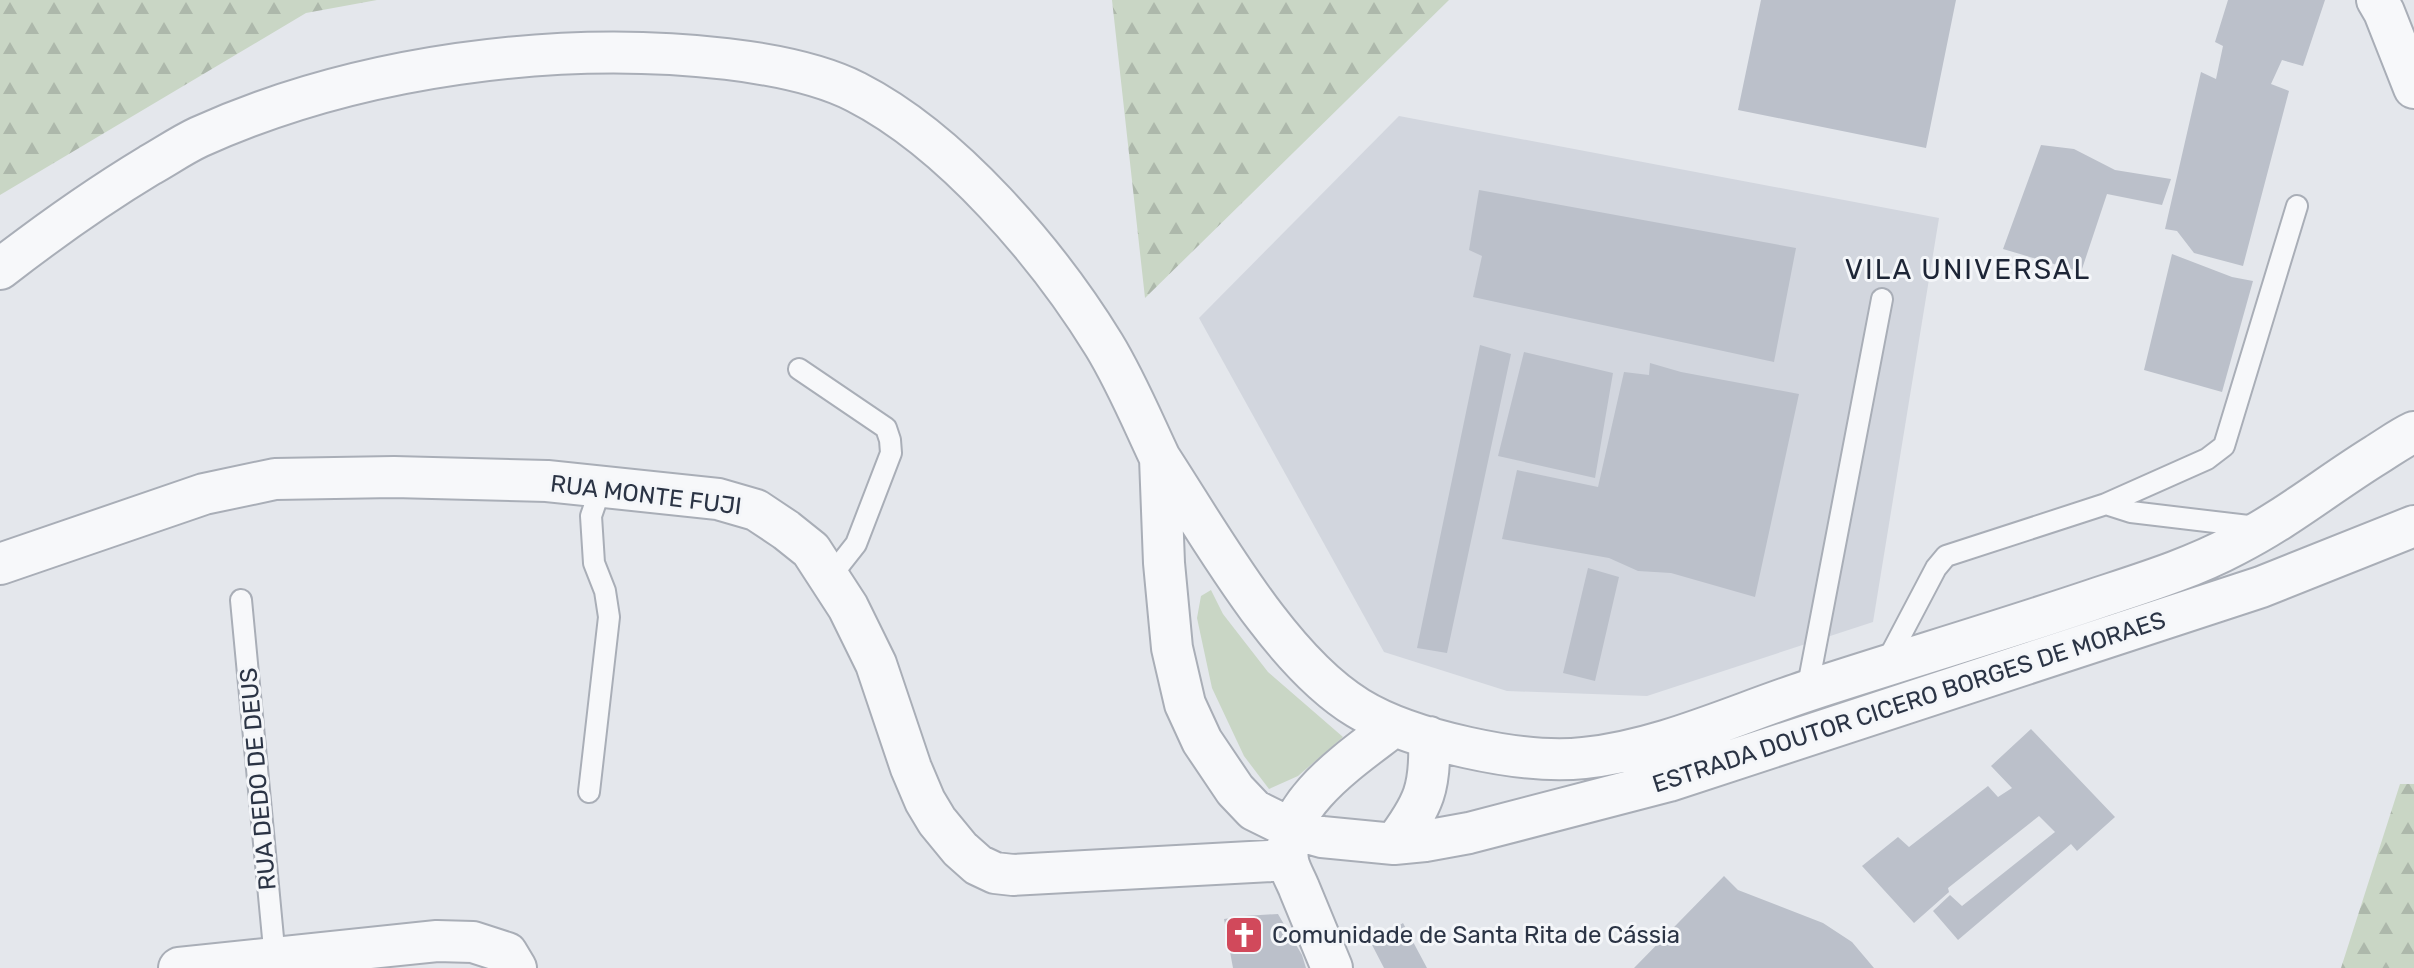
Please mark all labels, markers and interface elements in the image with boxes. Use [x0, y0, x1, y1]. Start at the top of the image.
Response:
district label: VILA UNIVERSAL [1845, 253, 2091, 286]
street label: RUA MONTE FUJI [549, 469, 743, 521]
street label: ESTRADA DOUTOR CICERO BORGES DE MORAES [1649, 606, 2169, 798]
street label: RUA DEDO DE DEUS [234, 667, 282, 891]
church icon: Comunidade de Santa Rita de Cássia [1223, 914, 1265, 956]
place label: Comunidade de Santa Rita de Cássia [1272, 921, 1680, 949]

